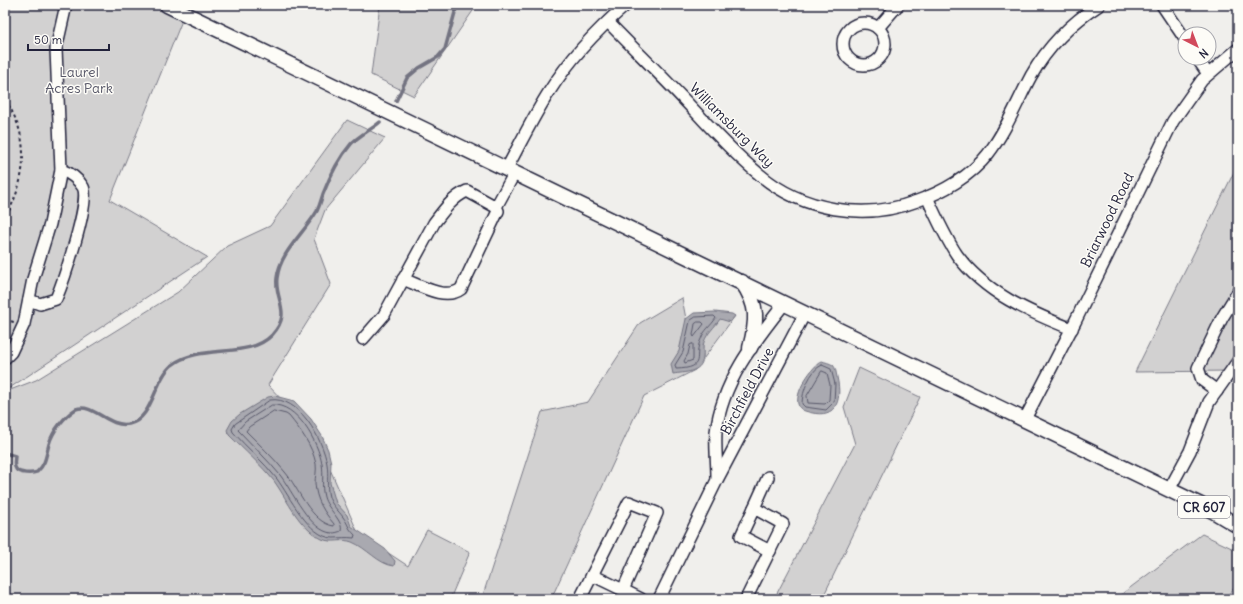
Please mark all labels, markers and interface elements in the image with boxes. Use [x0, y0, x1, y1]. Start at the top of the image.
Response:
scale bar [28, 26, 109, 52]
north arrow [1177, 26, 1217, 66]
text: 50 m [34, 32, 63, 47]
text: N [1196, 46, 1211, 61]
park label: Laurel Acres Park [45, 63, 113, 97]
street label: Williamsburg Way [686, 79, 778, 171]
street label: Briarwood Road [1076, 170, 1138, 270]
street label: Birchfield Drive [716, 344, 778, 438]
road number: CR 607 [1178, 496, 1230, 518]

